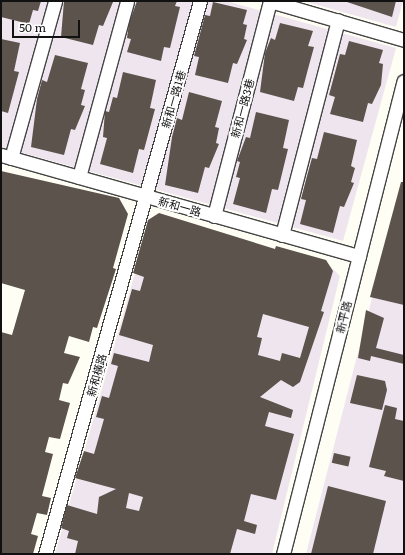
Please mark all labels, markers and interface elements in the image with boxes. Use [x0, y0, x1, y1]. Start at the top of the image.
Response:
scale bar [14, 12, 82, 38]
text: 50 m [19, 18, 46, 36]
street label: 新和一路1巷 [158, 69, 188, 129]
street label: 新和一路3巷 [228, 77, 256, 139]
street label: 新和一路 [157, 194, 203, 218]
street label: 新平路 [333, 299, 353, 335]
street label: 新和橫路 [84, 352, 108, 398]

